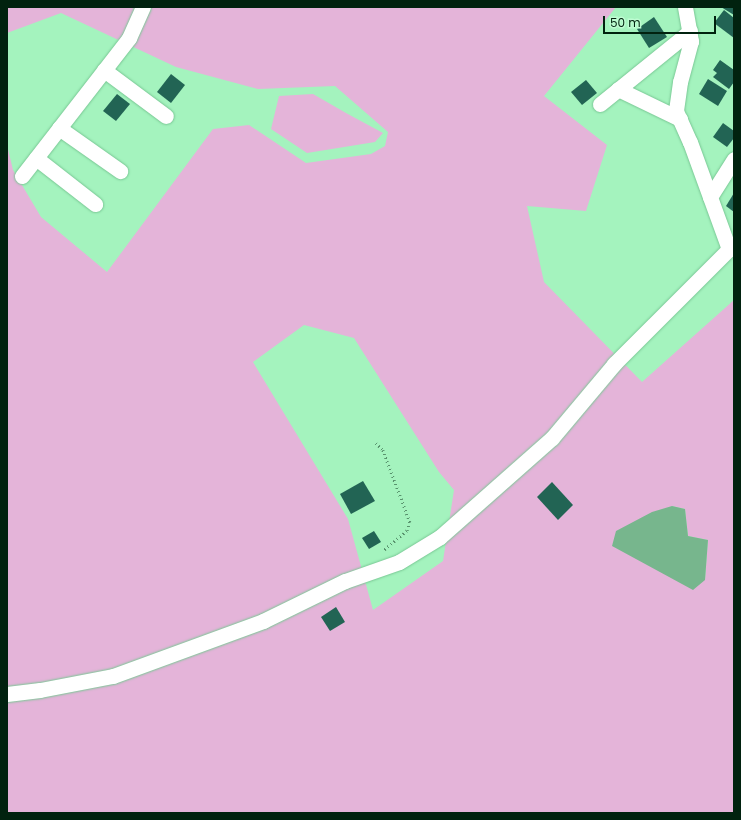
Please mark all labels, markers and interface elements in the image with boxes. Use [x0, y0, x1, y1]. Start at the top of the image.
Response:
scale bar [605, 8, 718, 34]
text: 50 m [610, 14, 641, 31]

